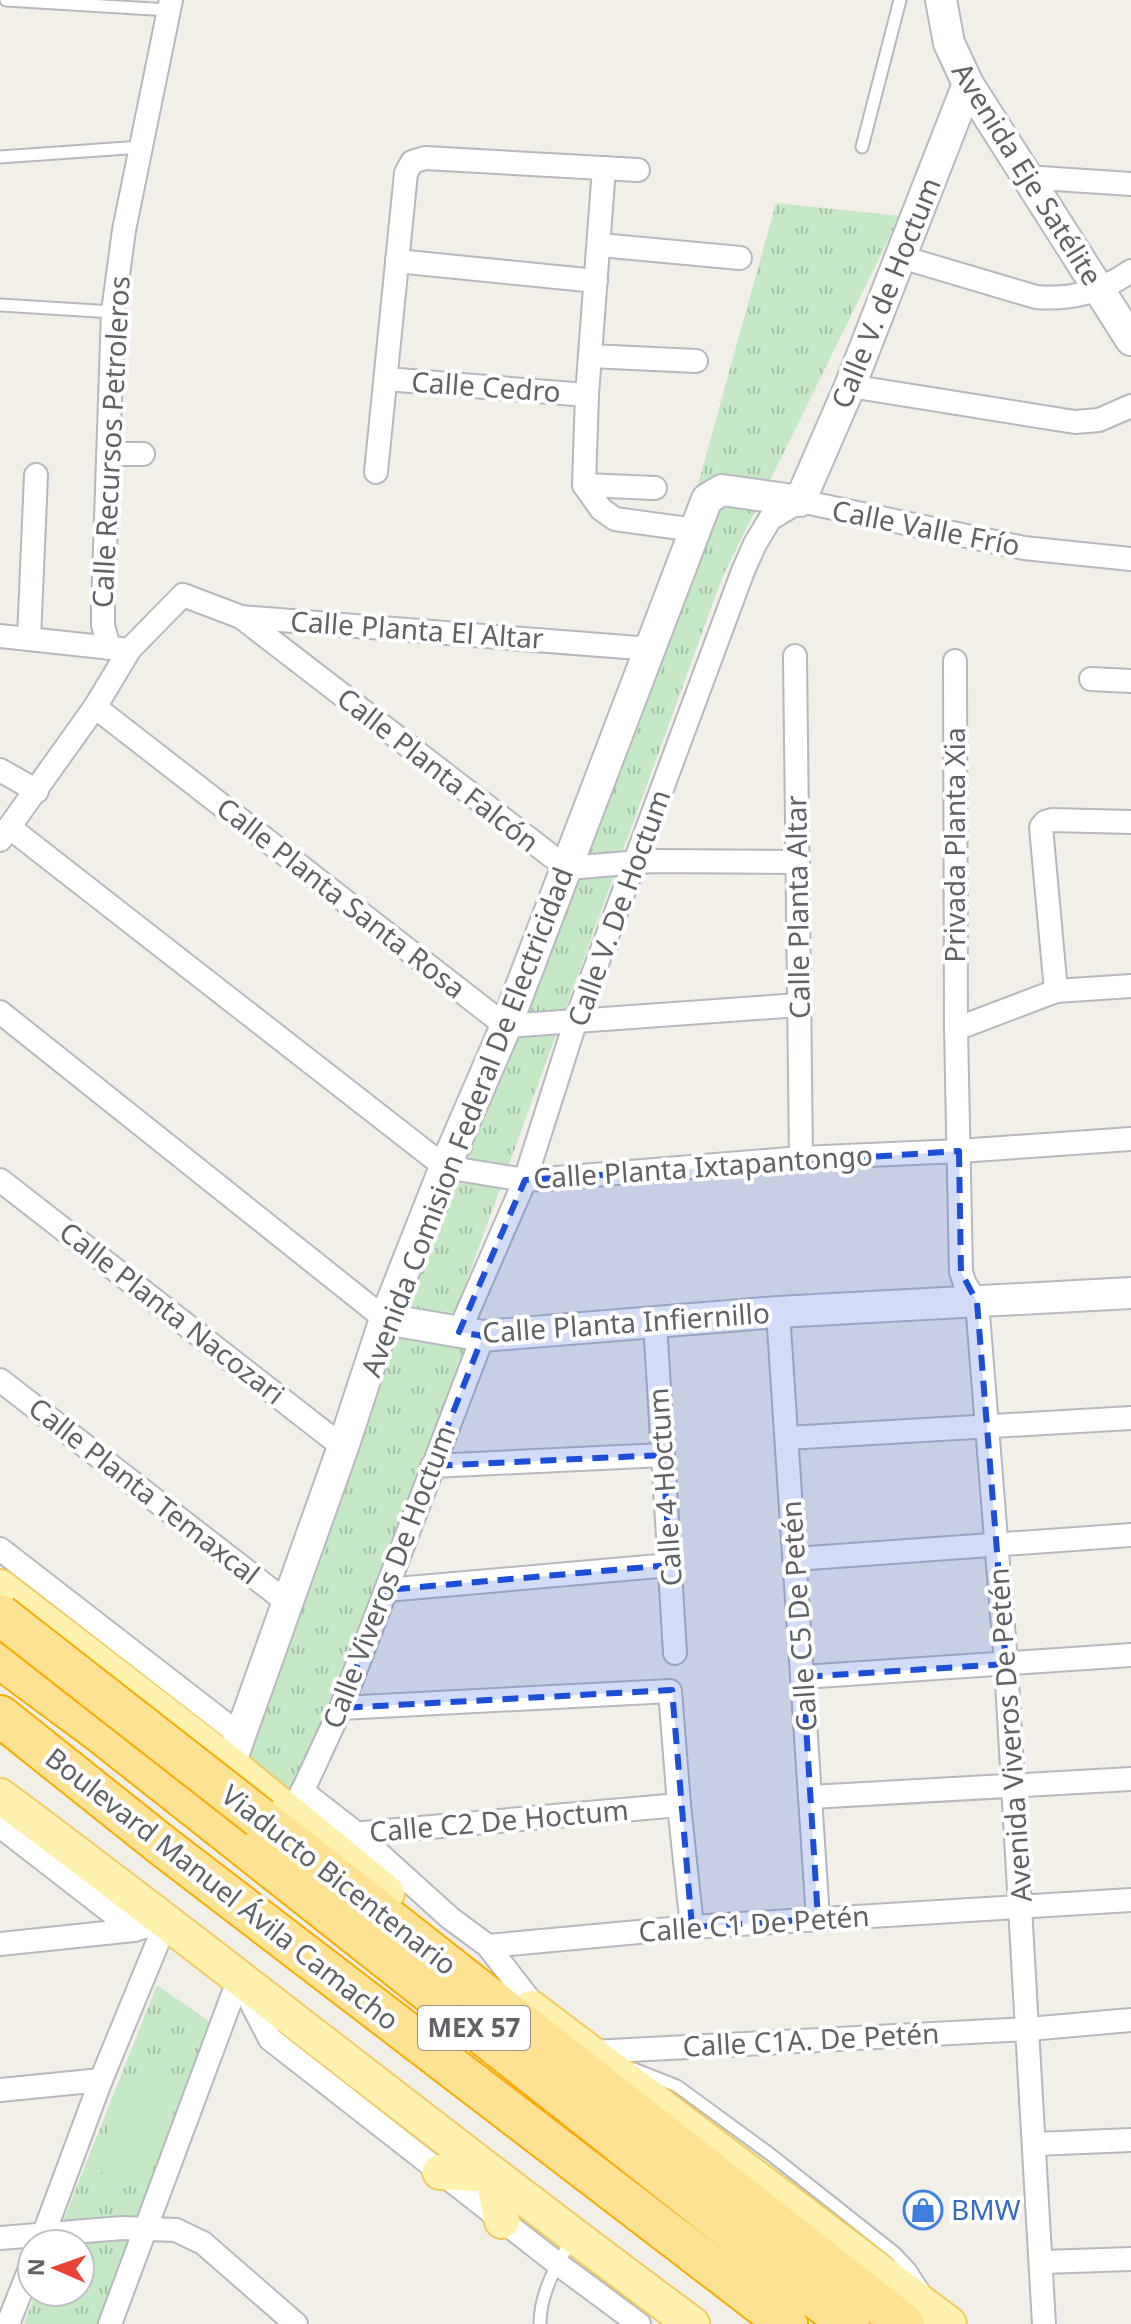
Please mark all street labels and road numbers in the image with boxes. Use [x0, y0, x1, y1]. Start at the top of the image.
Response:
street label: Avenida Eje Satélite [944, 55, 1112, 292]
street label: Calle V. de Hoctum [821, 171, 949, 414]
street label: Calle Recursos Petroleros [82, 275, 138, 609]
street label: Calle Cedro [410, 362, 562, 410]
street label: Calle Valle Frío [829, 490, 1023, 564]
street label: Calle Planta El Altar [289, 601, 545, 657]
street label: Calle Planta Falcón [330, 678, 547, 860]
street label: Privada Planta Xia [935, 727, 973, 963]
street label: Calle V. De Hoctum [558, 784, 679, 1031]
street label: Calle Planta Santa Rosa [209, 788, 474, 1006]
street label: Calle Planta Altar [776, 794, 818, 1019]
street label: Avenida Comision Federal De Electricidad [351, 862, 581, 1382]
street label: Calle Planta Ixtapantongo [532, 1135, 874, 1197]
street label: Calle Planta Nacozari [52, 1212, 293, 1412]
street label: Calle Planta Infiernillo [481, 1293, 771, 1351]
street label: Calle 4 Hoctum [638, 1387, 690, 1588]
street label: Calle Planta Temaxcal [21, 1388, 268, 1592]
street label: Calle Viveros De Hoctum [313, 1420, 463, 1734]
street label: Calle C5 De Petén [771, 1499, 825, 1733]
street label: Avenida Viveros De Petén [978, 1567, 1040, 1903]
street label: Boulevard Manuel Ávila Camacho [38, 1738, 407, 2038]
street label: Viaducto Bicentenario [214, 1775, 465, 1983]
street label: Calle C2 De Hoctum [368, 1790, 630, 1850]
street label: Calle C1 De Petén [637, 1896, 871, 1950]
road number: MEX 57 [418, 2006, 530, 2050]
street label: Calle C1A. De Petén [682, 2013, 940, 2065]

